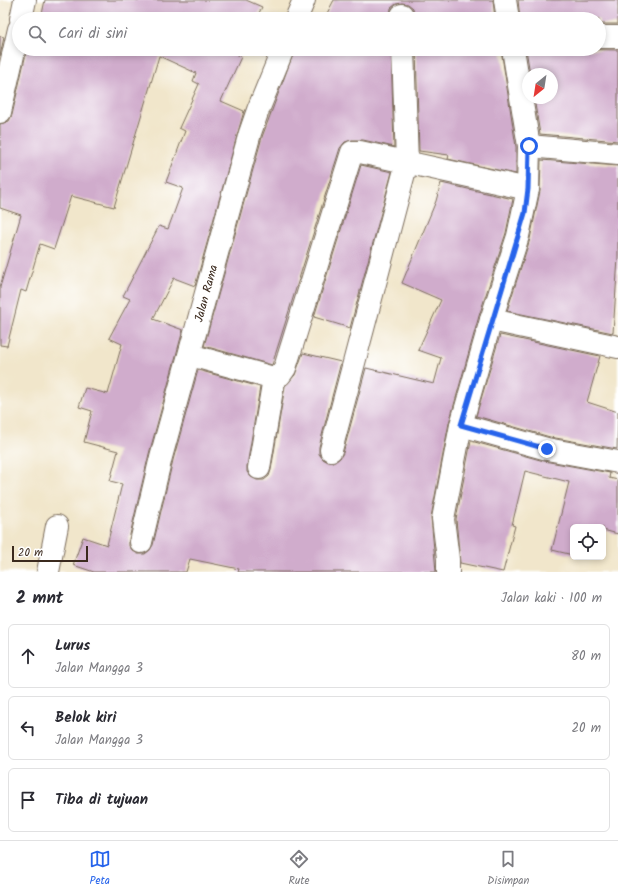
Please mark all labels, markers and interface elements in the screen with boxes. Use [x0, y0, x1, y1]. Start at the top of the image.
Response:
search box [12, 12, 606, 56]
text: Cari di sini [58, 22, 127, 46]
icon: search [26, 23, 48, 45]
north arrow [522, 68, 558, 104]
route start [520, 137, 538, 155]
street label: Jalan Rama [189, 262, 223, 324]
route end [538, 440, 556, 458]
map controls [570, 524, 606, 560]
button: locate [570, 524, 606, 560]
scale bar [12, 544, 88, 563]
text: 20 m [18, 544, 43, 562]
text: 2 mnt [16, 585, 63, 612]
text: Jalan kaki · 100 m [501, 588, 602, 609]
text: Lurus [55, 634, 90, 658]
icon: ahead [17, 645, 39, 667]
text: 80 m [571, 646, 601, 667]
text: Jalan Mangga 3 [55, 658, 143, 679]
text: Belok kiri [55, 706, 116, 730]
icon: left [17, 717, 39, 739]
text: 20 m [571, 718, 601, 739]
text: Jalan Mangga 3 [55, 730, 143, 751]
text: Tiba di tujuan [55, 788, 148, 812]
icon: arrive [17, 789, 39, 811]
tab: Peta [89, 848, 111, 890]
tab: Rute [288, 848, 310, 890]
tab: Disimpan [487, 848, 529, 890]

